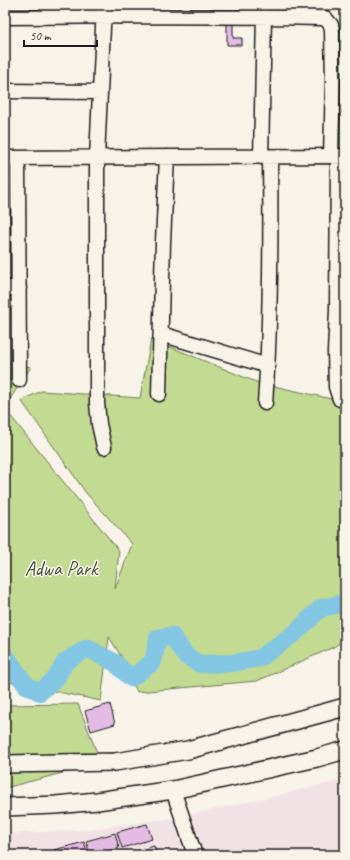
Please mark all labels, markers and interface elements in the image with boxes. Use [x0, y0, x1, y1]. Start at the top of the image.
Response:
scale bar [24, 22, 97, 48]
text: 50 m [30, 28, 52, 44]
park label: Adwa Park [25, 556, 99, 581]

